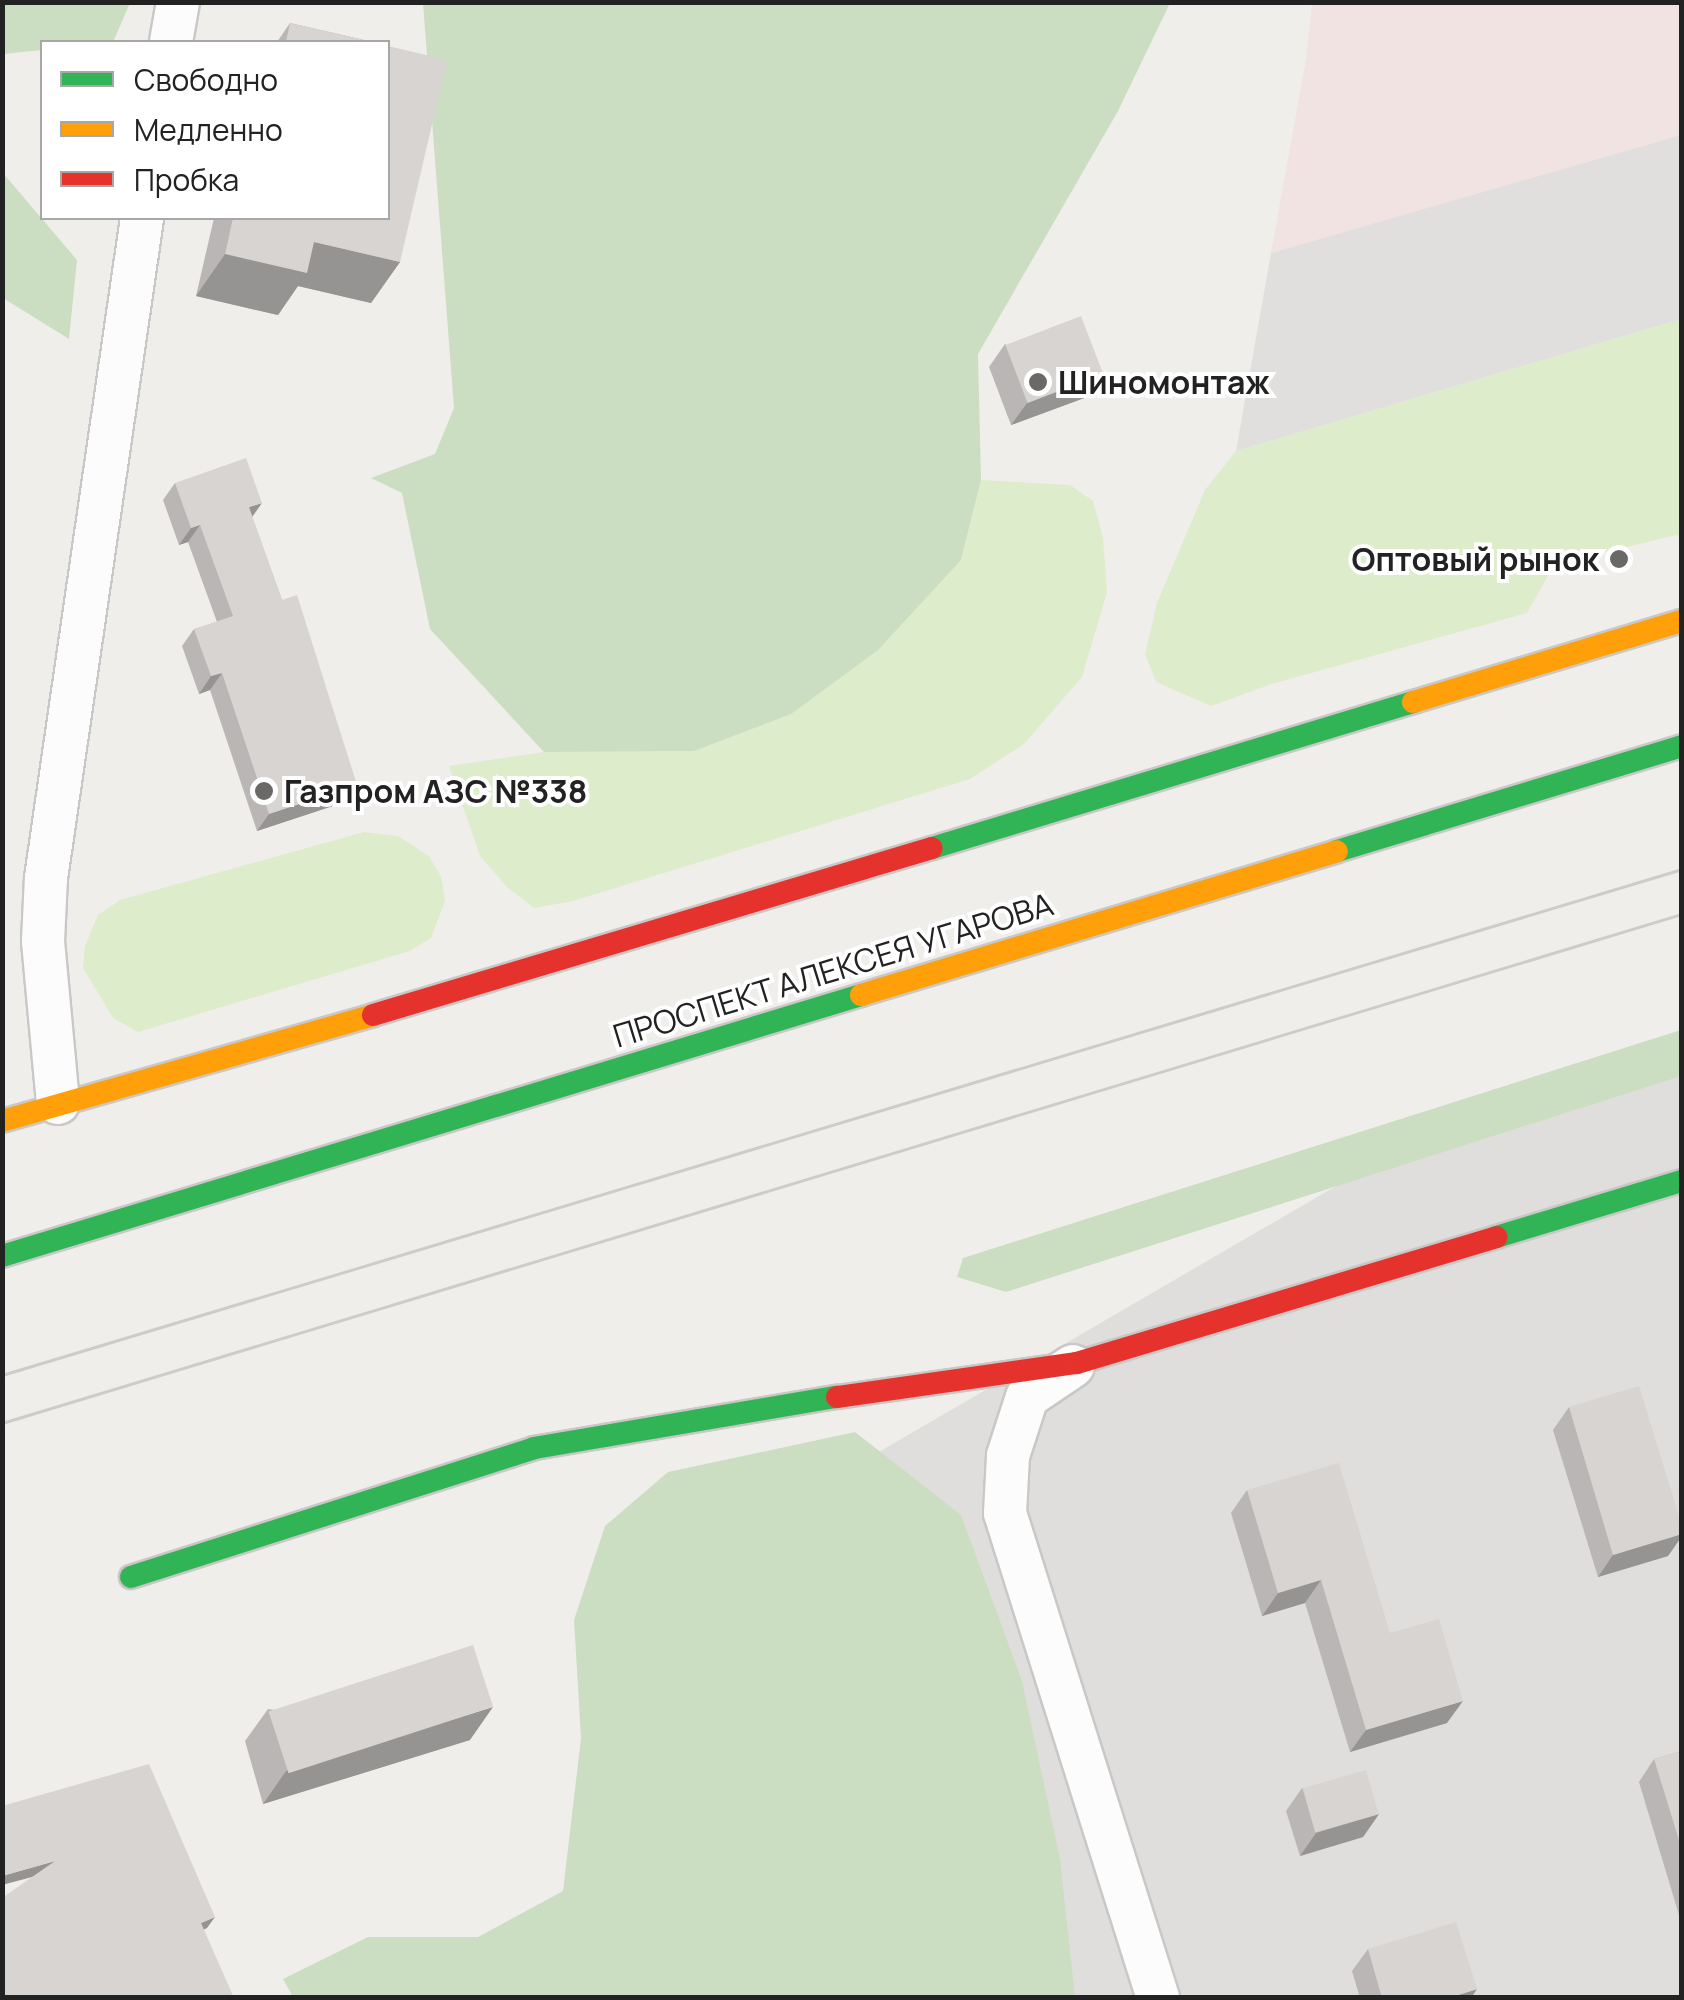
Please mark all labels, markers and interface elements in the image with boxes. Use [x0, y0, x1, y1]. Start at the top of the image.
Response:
legend [40, 40, 390, 220]
text: Свободно [134, 59, 278, 100]
text: Медленно [134, 109, 283, 150]
text: Пробка [134, 159, 239, 200]
place label: Шиномонтаж [1058, 363, 1270, 401]
marker: Шиномонтаж [1027, 371, 1049, 393]
place label: Оптовый рынок [1351, 540, 1599, 578]
marker: Оптовый рынок [1608, 548, 1630, 570]
place label: Газпром АЗС №338 [284, 772, 587, 810]
marker: Газпром АЗС №338 [253, 780, 275, 802]
street label: ПРОСПЕКТ АЛЕКСЕЯ УГАРОВА [608, 885, 1058, 1055]

